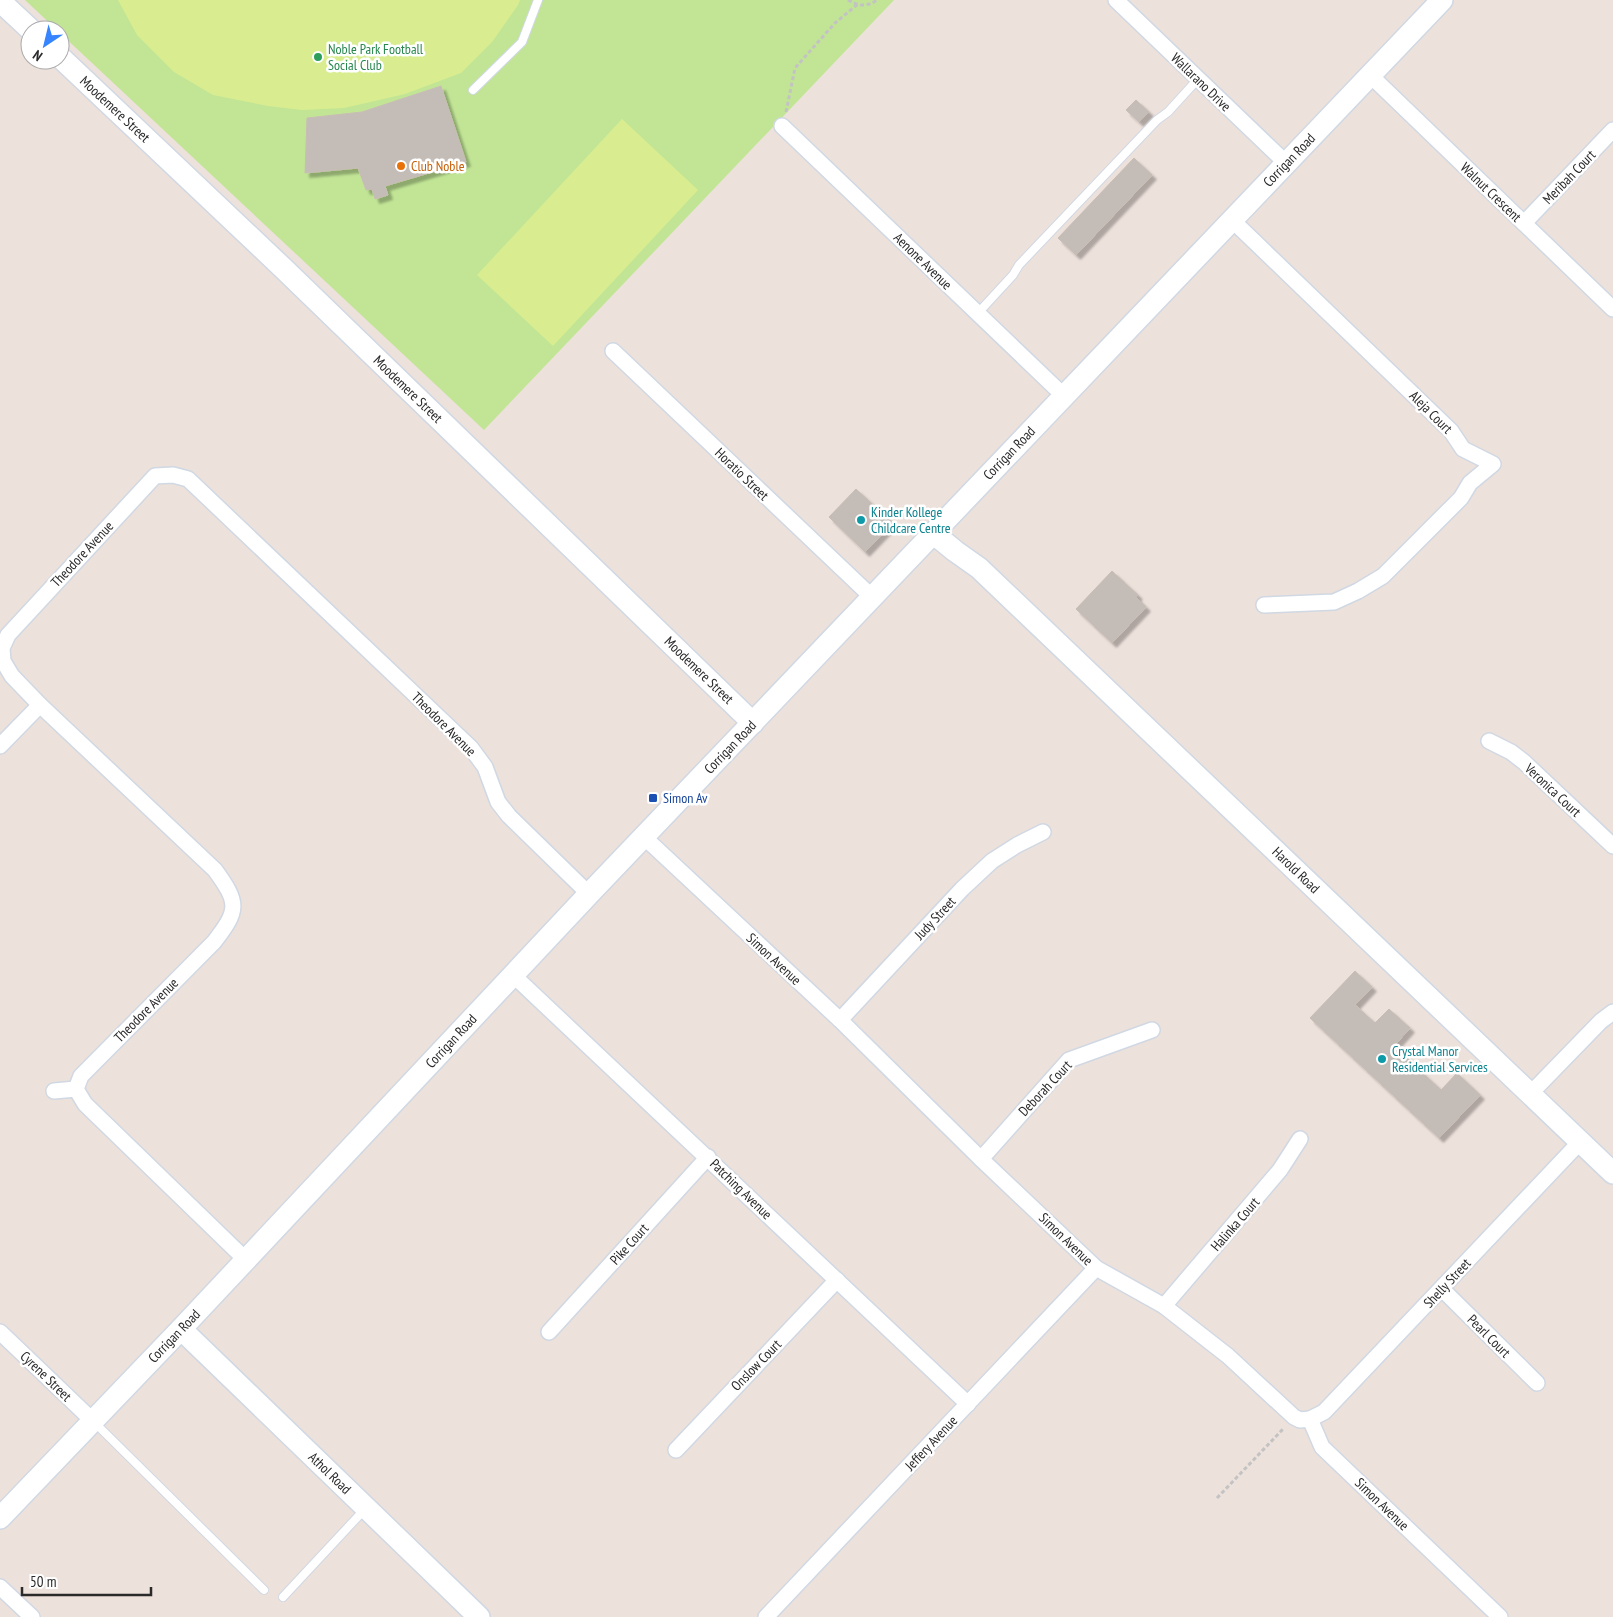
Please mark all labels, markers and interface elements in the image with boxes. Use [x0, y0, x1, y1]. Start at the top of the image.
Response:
north arrow [20, 20, 70, 70]
place label: Noble Park Football Social Club [328, 40, 424, 74]
text: N [29, 46, 46, 65]
street label: Wallarano Drive [1167, 49, 1235, 115]
marker: Noble Park Football Social Club [312, 51, 324, 63]
street label: Moodemere Street [76, 72, 154, 146]
street label: Corrigan Road [1259, 129, 1319, 191]
street label: Meribah Court [1539, 146, 1599, 208]
place label: Club Noble [411, 157, 465, 175]
street label: Walnut Crescent [1457, 158, 1525, 226]
marker: Club Noble [395, 160, 407, 172]
street label: Aenone Avenue [890, 229, 956, 293]
street label: Moodemere Street [370, 351, 446, 427]
street label: Aleja Court [1406, 387, 1456, 437]
street label: Corrigan Road [979, 422, 1039, 484]
street label: Horatio Street [711, 444, 773, 504]
place label: Kinder Kollege Childcare Centre [871, 503, 951, 537]
marker: Kinder Kollege Childcare Centre [855, 514, 867, 526]
street label: Theodore Avenue [47, 517, 117, 591]
street label: Moodemere Street [661, 632, 737, 708]
street label: Theodore Avenue [408, 688, 480, 760]
street label: Corrigan Road [700, 716, 760, 778]
street label: Veronica Court [1520, 759, 1585, 821]
place label: Simon Av [663, 789, 708, 807]
marker: Simon Av [647, 792, 659, 804]
street label: Harold Road [1268, 843, 1324, 897]
street label: Judy Street [910, 893, 960, 944]
street label: Simon Avenue [743, 929, 805, 989]
street label: Theodore Avenue [110, 974, 182, 1046]
street label: Corrigan Road [421, 1010, 481, 1072]
place label: Crystal Manor Residential Services [1392, 1042, 1488, 1076]
marker: Crystal Manor Residential Services [1376, 1053, 1388, 1065]
street label: Deborah Court [1015, 1056, 1076, 1120]
street label: Patching Avenue [706, 1155, 776, 1223]
street label: Halinka Court [1207, 1193, 1263, 1255]
street label: Simon Avenue [1035, 1209, 1097, 1269]
street label: Pike Court [606, 1219, 652, 1268]
street label: Shelly Street [1420, 1254, 1475, 1312]
street label: Corrigan Road [144, 1305, 204, 1367]
street label: Pearl Court [1464, 1311, 1514, 1361]
street label: Onslow Court [727, 1335, 785, 1395]
street label: Cyrene Street [16, 1347, 76, 1405]
street label: Jeffery Avenue [900, 1412, 961, 1475]
street label: Athol Road [305, 1448, 355, 1498]
street label: Simon Avenue [1351, 1474, 1413, 1534]
scale bar [22, 1564, 151, 1596]
text: 50 m [30, 1572, 56, 1591]

